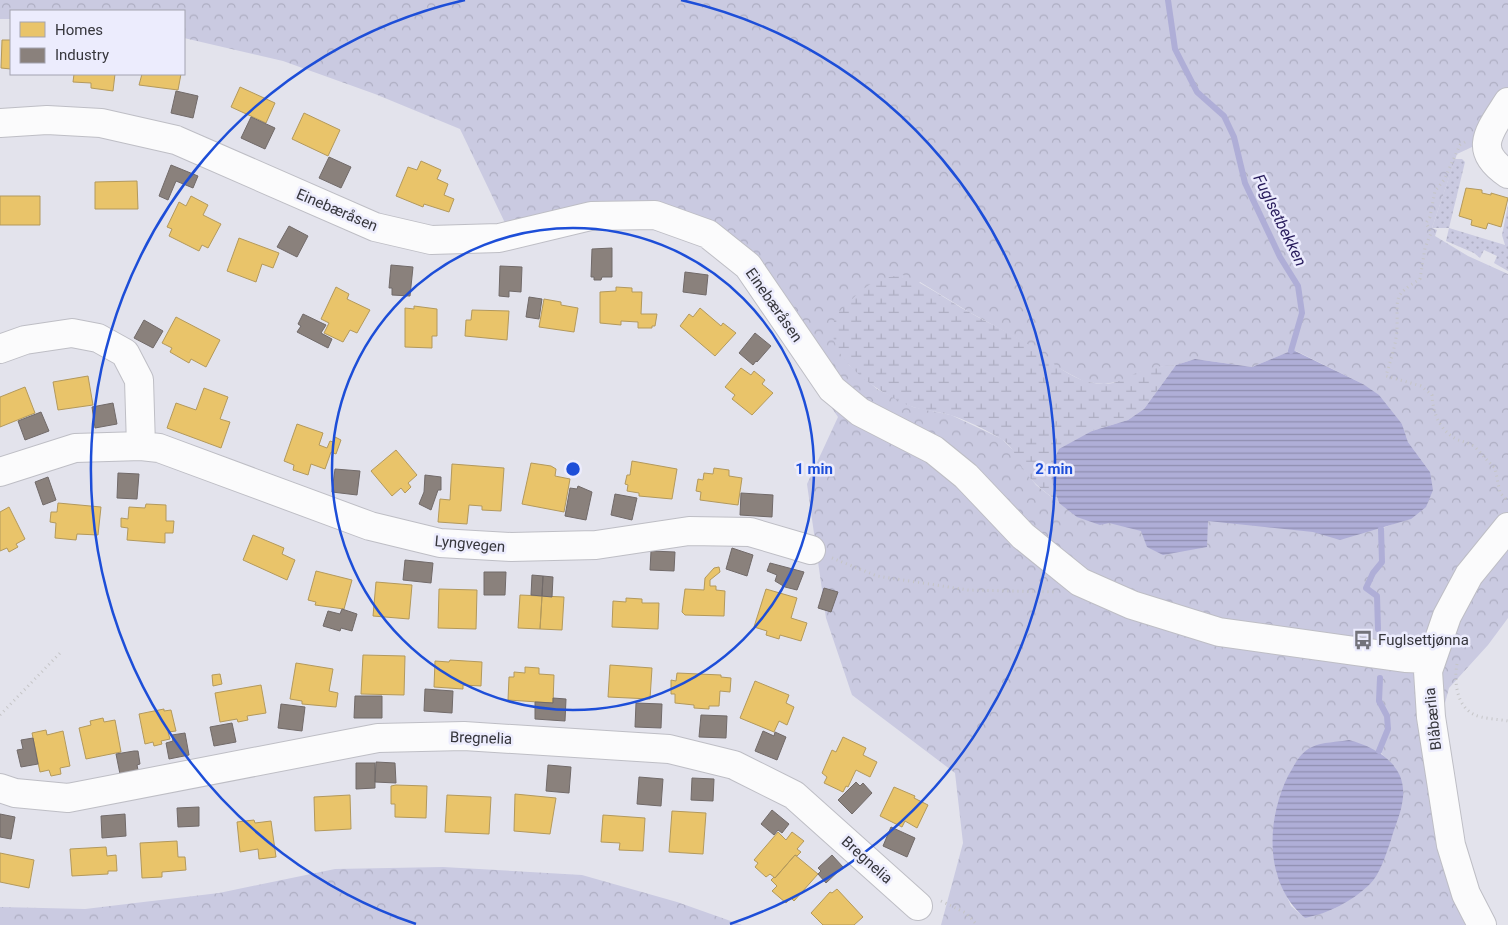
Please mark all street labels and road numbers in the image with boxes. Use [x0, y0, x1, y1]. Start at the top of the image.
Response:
street label: Einebæråsen [294, 185, 380, 235]
street label: Einebæråsen [742, 264, 806, 346]
street label: Lyngvegen [434, 532, 506, 556]
street label: Blåbærlia [1421, 687, 1445, 751]
street label: Bregnelia [450, 728, 512, 748]
street label: Bregnelia [838, 832, 896, 888]

